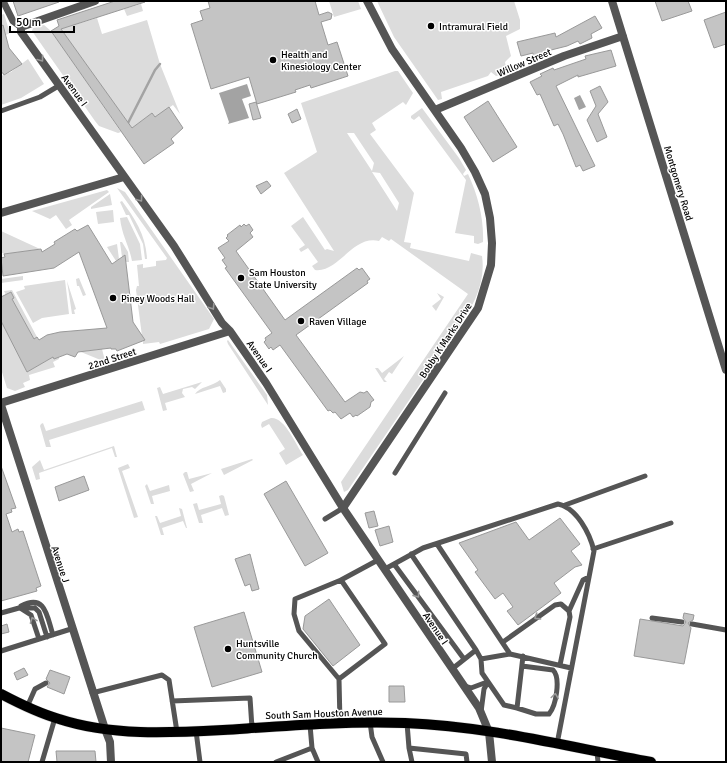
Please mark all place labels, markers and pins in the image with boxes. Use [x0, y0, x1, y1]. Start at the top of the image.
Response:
marker: Intramural Field [426, 21, 436, 31]
place label: Intramural Field [439, 21, 508, 33]
place label: Health and Kinesiology Center [281, 49, 361, 73]
marker: Health and Kinesiology Center [268, 55, 278, 65]
place label: Sam Houston State University [249, 267, 317, 291]
marker: Sam Houston State University [236, 273, 246, 283]
marker: Piney Woods Hall [108, 293, 118, 303]
place label: Piney Woods Hall [121, 293, 195, 305]
marker: Raven Village [296, 316, 306, 326]
place label: Raven Village [309, 316, 366, 328]
place label: Huntsville Community Church [236, 638, 318, 662]
marker: Huntsville Community Church [223, 644, 233, 654]

